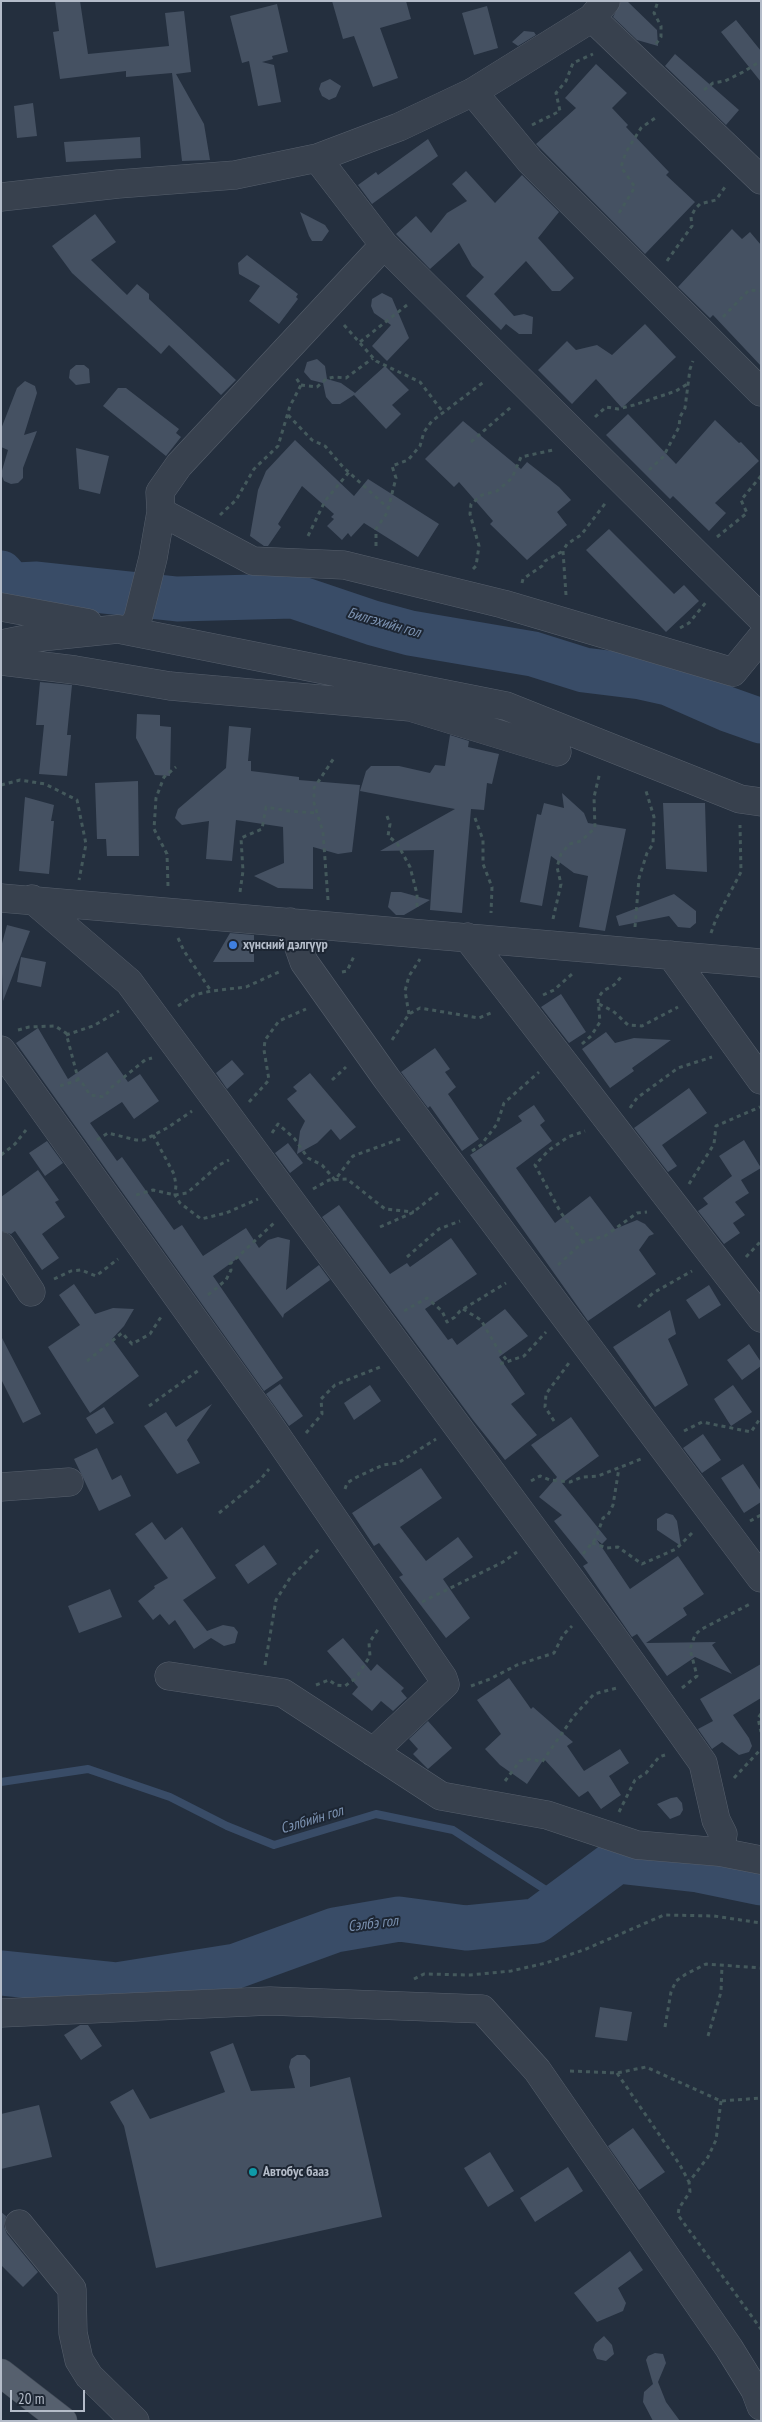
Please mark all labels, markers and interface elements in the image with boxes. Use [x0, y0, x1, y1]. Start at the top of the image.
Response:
water label: Билгэхийн гол [345, 604, 423, 642]
place label: хүнсний дэлгүүр [243, 937, 328, 953]
marker: хүнсний дэлгүүр [227, 939, 239, 951]
water label: Сэлбийн гол [278, 1802, 346, 1838]
water label: Сэлбэ гол [347, 1912, 399, 1936]
place label: Автобус бааз [263, 2164, 329, 2180]
marker: Автобус бааз [247, 2166, 259, 2178]
scale bar [12, 2380, 88, 2412]
text: 20 m [18, 2389, 44, 2408]

